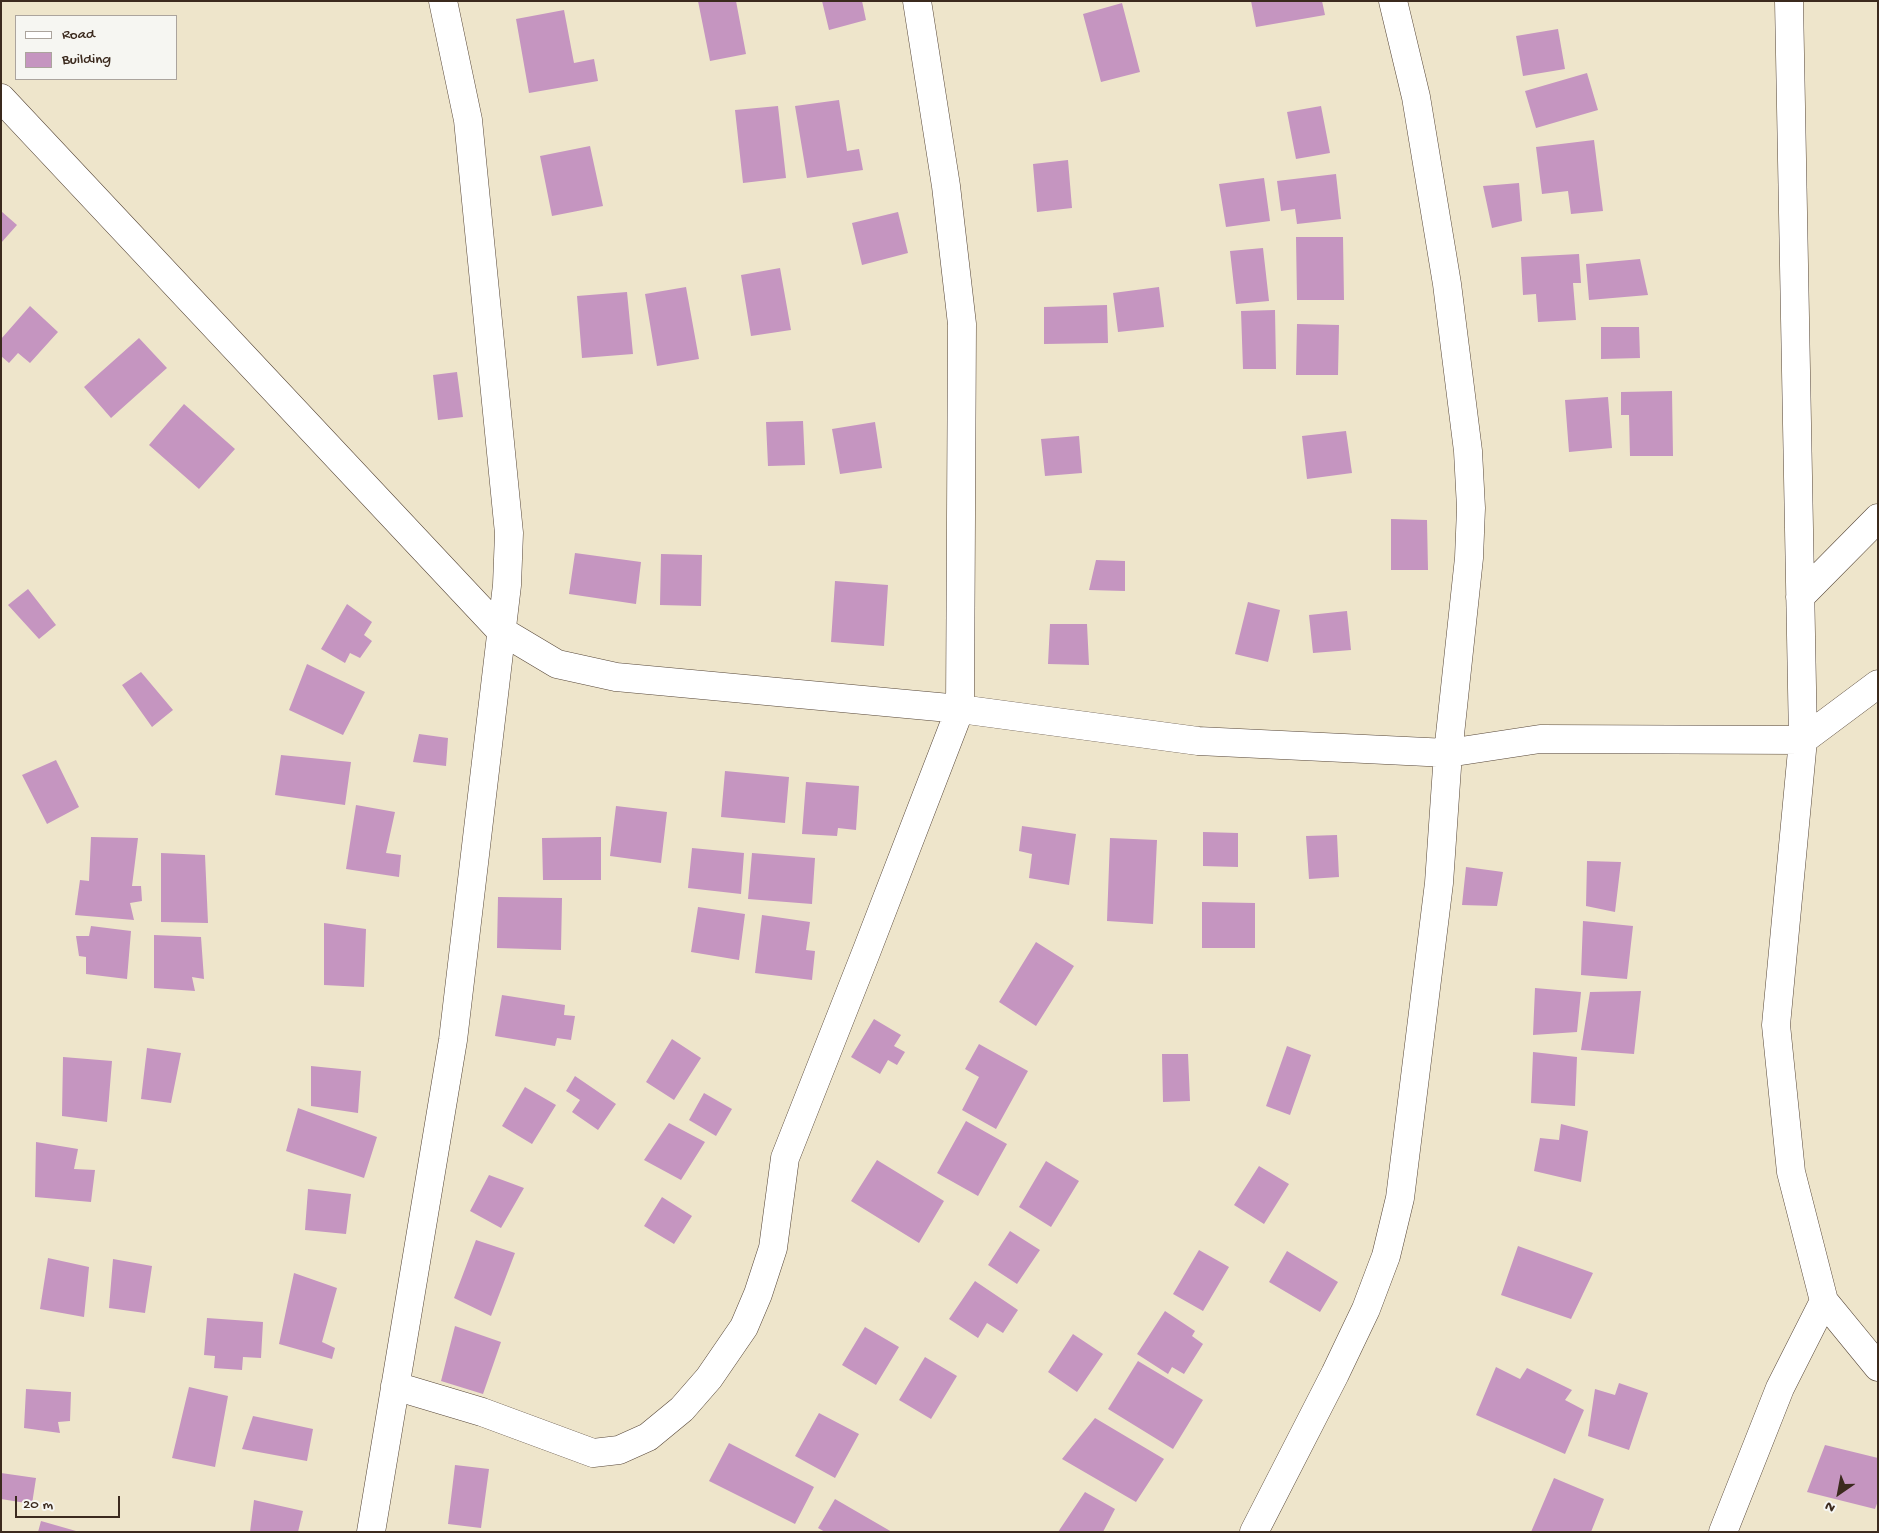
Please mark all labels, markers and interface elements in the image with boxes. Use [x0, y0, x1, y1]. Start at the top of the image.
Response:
legend [15, 15, 178, 80]
text: Road [62, 26, 95, 44]
text: Building [62, 51, 111, 69]
north arrow [1814, 1468, 1864, 1518]
scale bar [18, 1486, 122, 1518]
text: 20 m [23, 1496, 53, 1514]
text: N [1822, 1496, 1839, 1516]

